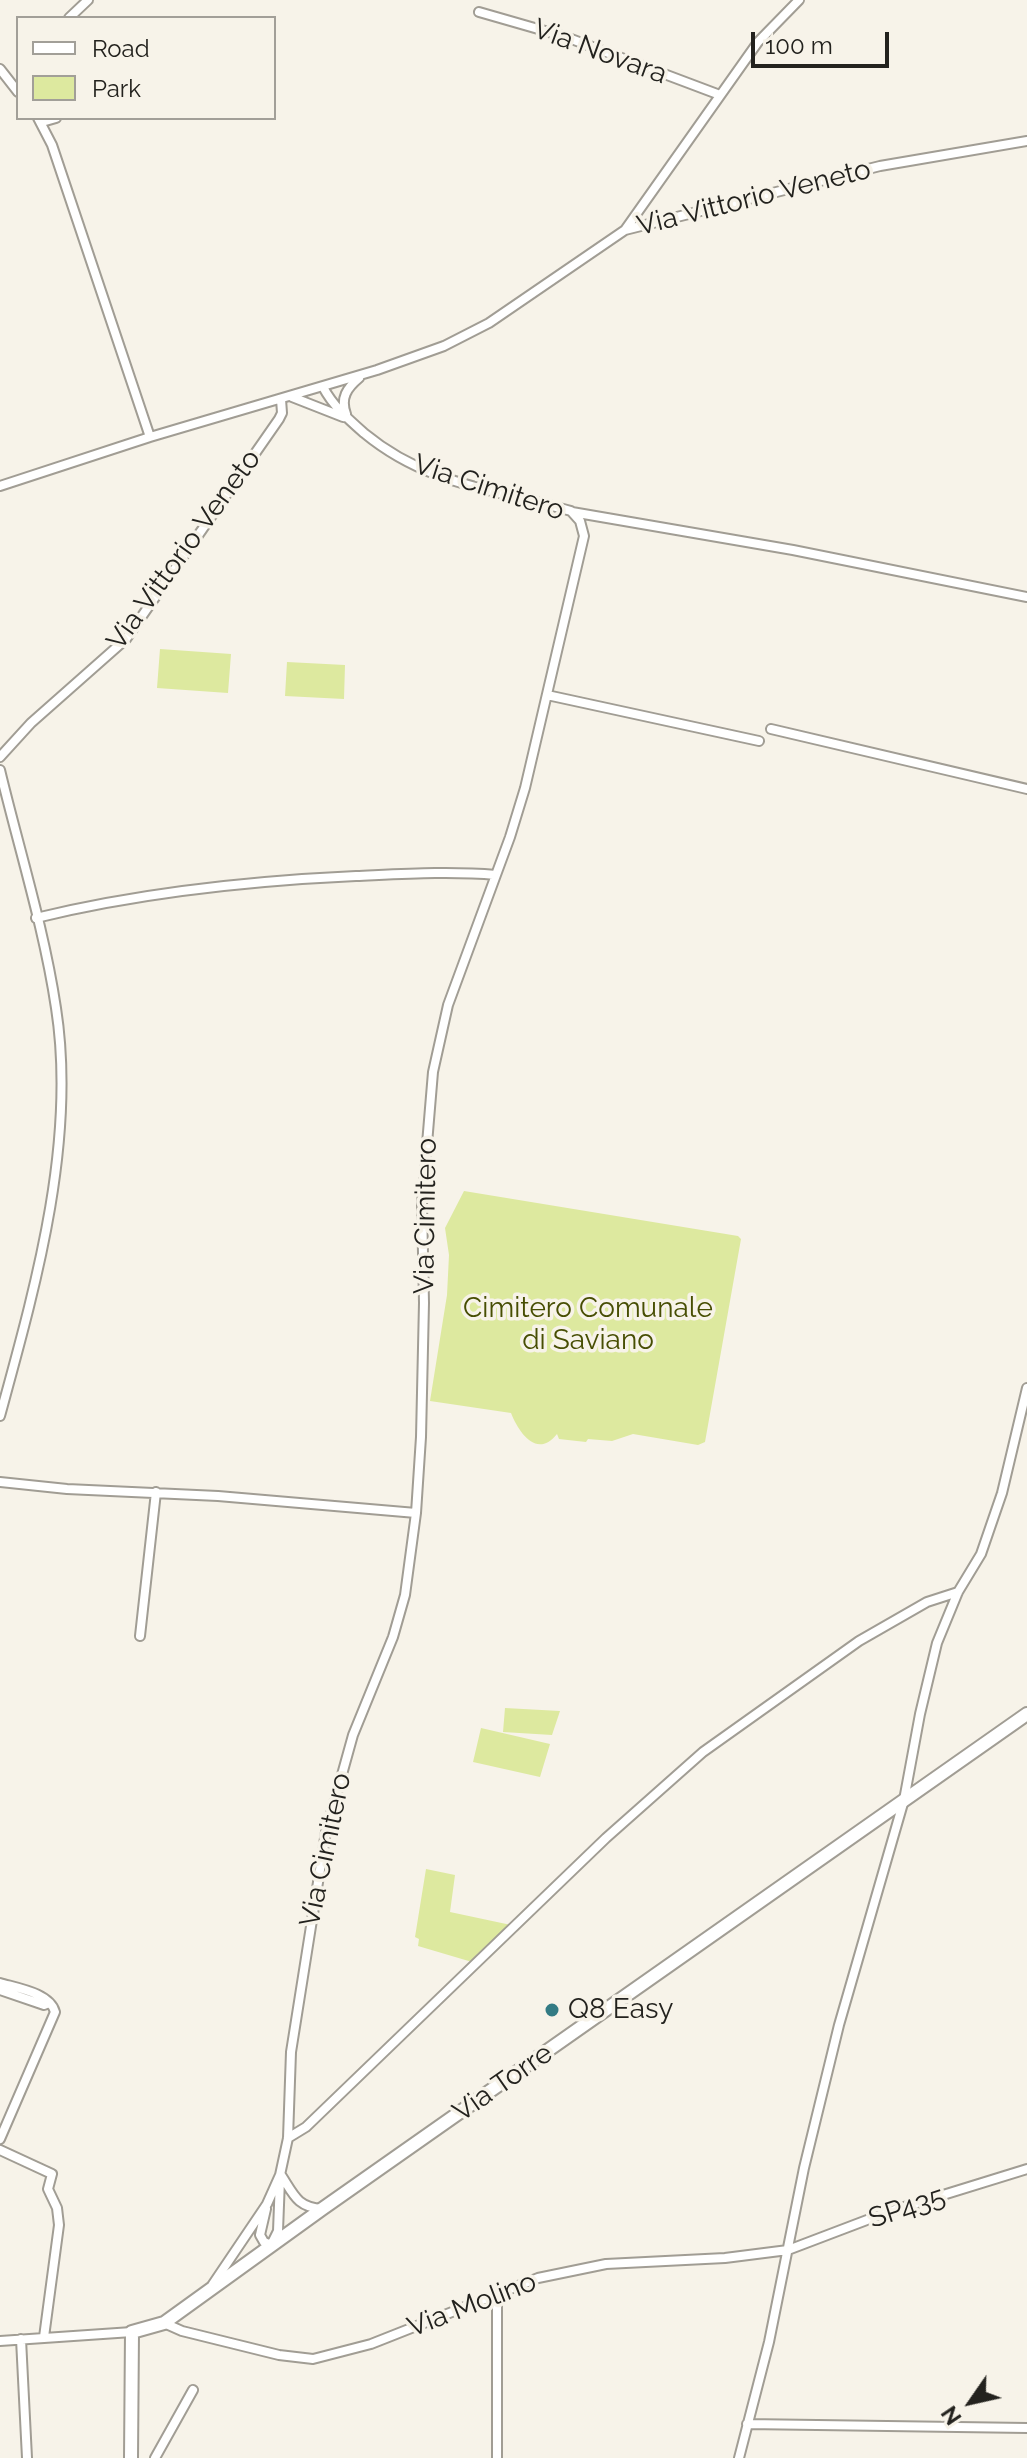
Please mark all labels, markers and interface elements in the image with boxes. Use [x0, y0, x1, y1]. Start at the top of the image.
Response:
street label: Via Novara [529, 12, 671, 92]
legend [16, 16, 276, 120]
scale bar [755, 16, 893, 66]
text: 100 m [765, 31, 833, 60]
text: Road [92, 34, 150, 63]
text: Park [92, 74, 141, 103]
street label: Via Vittorio Veneto [634, 153, 874, 243]
street label: Via Vittorio Veneto [100, 443, 268, 657]
street label: Via Cimitero [409, 448, 569, 528]
street label: Via Cimitero [408, 1138, 444, 1294]
park label: Cimitero Comunale di Saviano [463, 1292, 713, 1358]
street label: Via Cimitero [293, 1770, 359, 1930]
place label: Q8 Easy [568, 1993, 673, 2027]
marker: Q8 Easy [543, 2001, 561, 2019]
street label: Via Torre [447, 2037, 559, 2129]
street label: SP435 [865, 2180, 949, 2236]
street label: Via Molino [403, 2265, 541, 2345]
north arrow [931, 2362, 1011, 2442]
text: N [936, 2401, 967, 2430]

